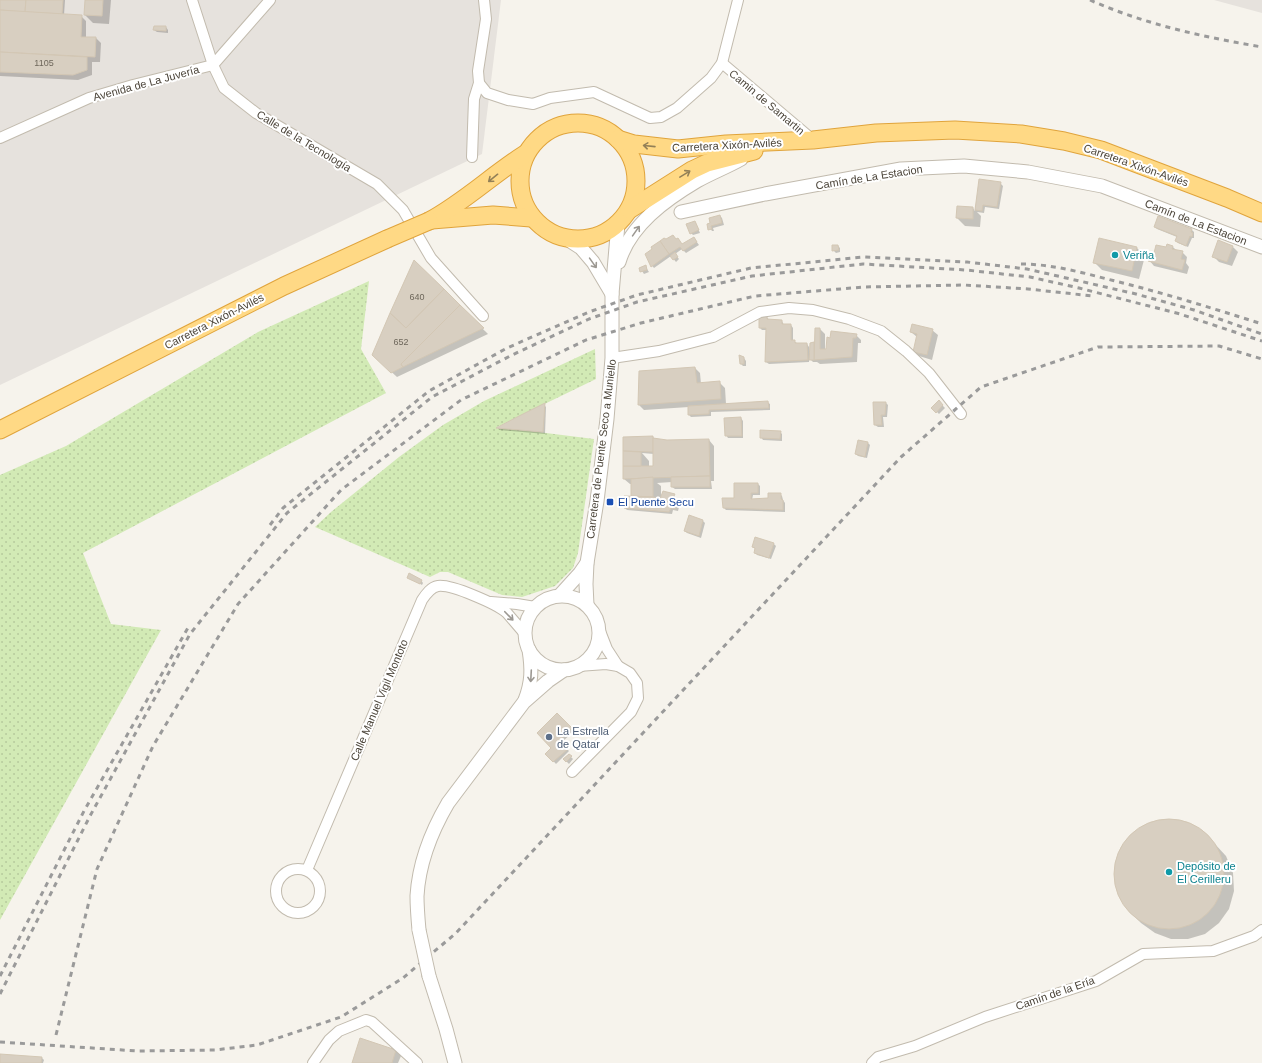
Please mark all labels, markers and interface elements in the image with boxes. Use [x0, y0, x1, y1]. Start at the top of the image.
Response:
house number: 1105 [34, 58, 54, 68]
street label: Avenida de La Juvería [92, 63, 201, 103]
street label: Camin de Samartin [727, 67, 807, 137]
street label: Calle de la Tecnología [255, 108, 354, 174]
street label: Carretera Xixón-Avilés [672, 136, 783, 154]
street label: Carretera Xixón-Avilés [1082, 141, 1190, 189]
one-way arrow [643, 142, 656, 150]
street label: Camín de La Estacion [815, 163, 923, 191]
one-way arrow [679, 170, 691, 178]
one-way arrow [488, 173, 499, 182]
street label: Camín de La Estacion [1143, 197, 1249, 247]
one-way arrow [631, 226, 640, 237]
place label: Veriña [1123, 249, 1155, 261]
marker: Veriña [1110, 250, 1120, 260]
one-way arrow [589, 258, 597, 269]
street label: Carretera Xixón-Avilés [162, 290, 266, 351]
house number: 640 [409, 292, 425, 302]
house number: 652 [393, 337, 409, 347]
street label: Carretera de Puente Seco a Muniello [584, 358, 618, 540]
place label: El Puente Secu [618, 496, 694, 508]
marker: El Puente Secu [605, 497, 615, 507]
one-way arrow [504, 611, 513, 621]
street label: Calle Manuel Vigil Montoto [348, 638, 410, 762]
one-way arrow [527, 669, 534, 682]
place label: La Estrella de Qatar [557, 725, 610, 750]
marker: La Estrella de Qatar [544, 732, 554, 742]
place label: Depósito de El Cerilleru [1177, 860, 1236, 885]
marker: Depósito de El Cerilleru [1164, 867, 1174, 877]
street label: Camín de la Ería [1014, 974, 1097, 1012]

